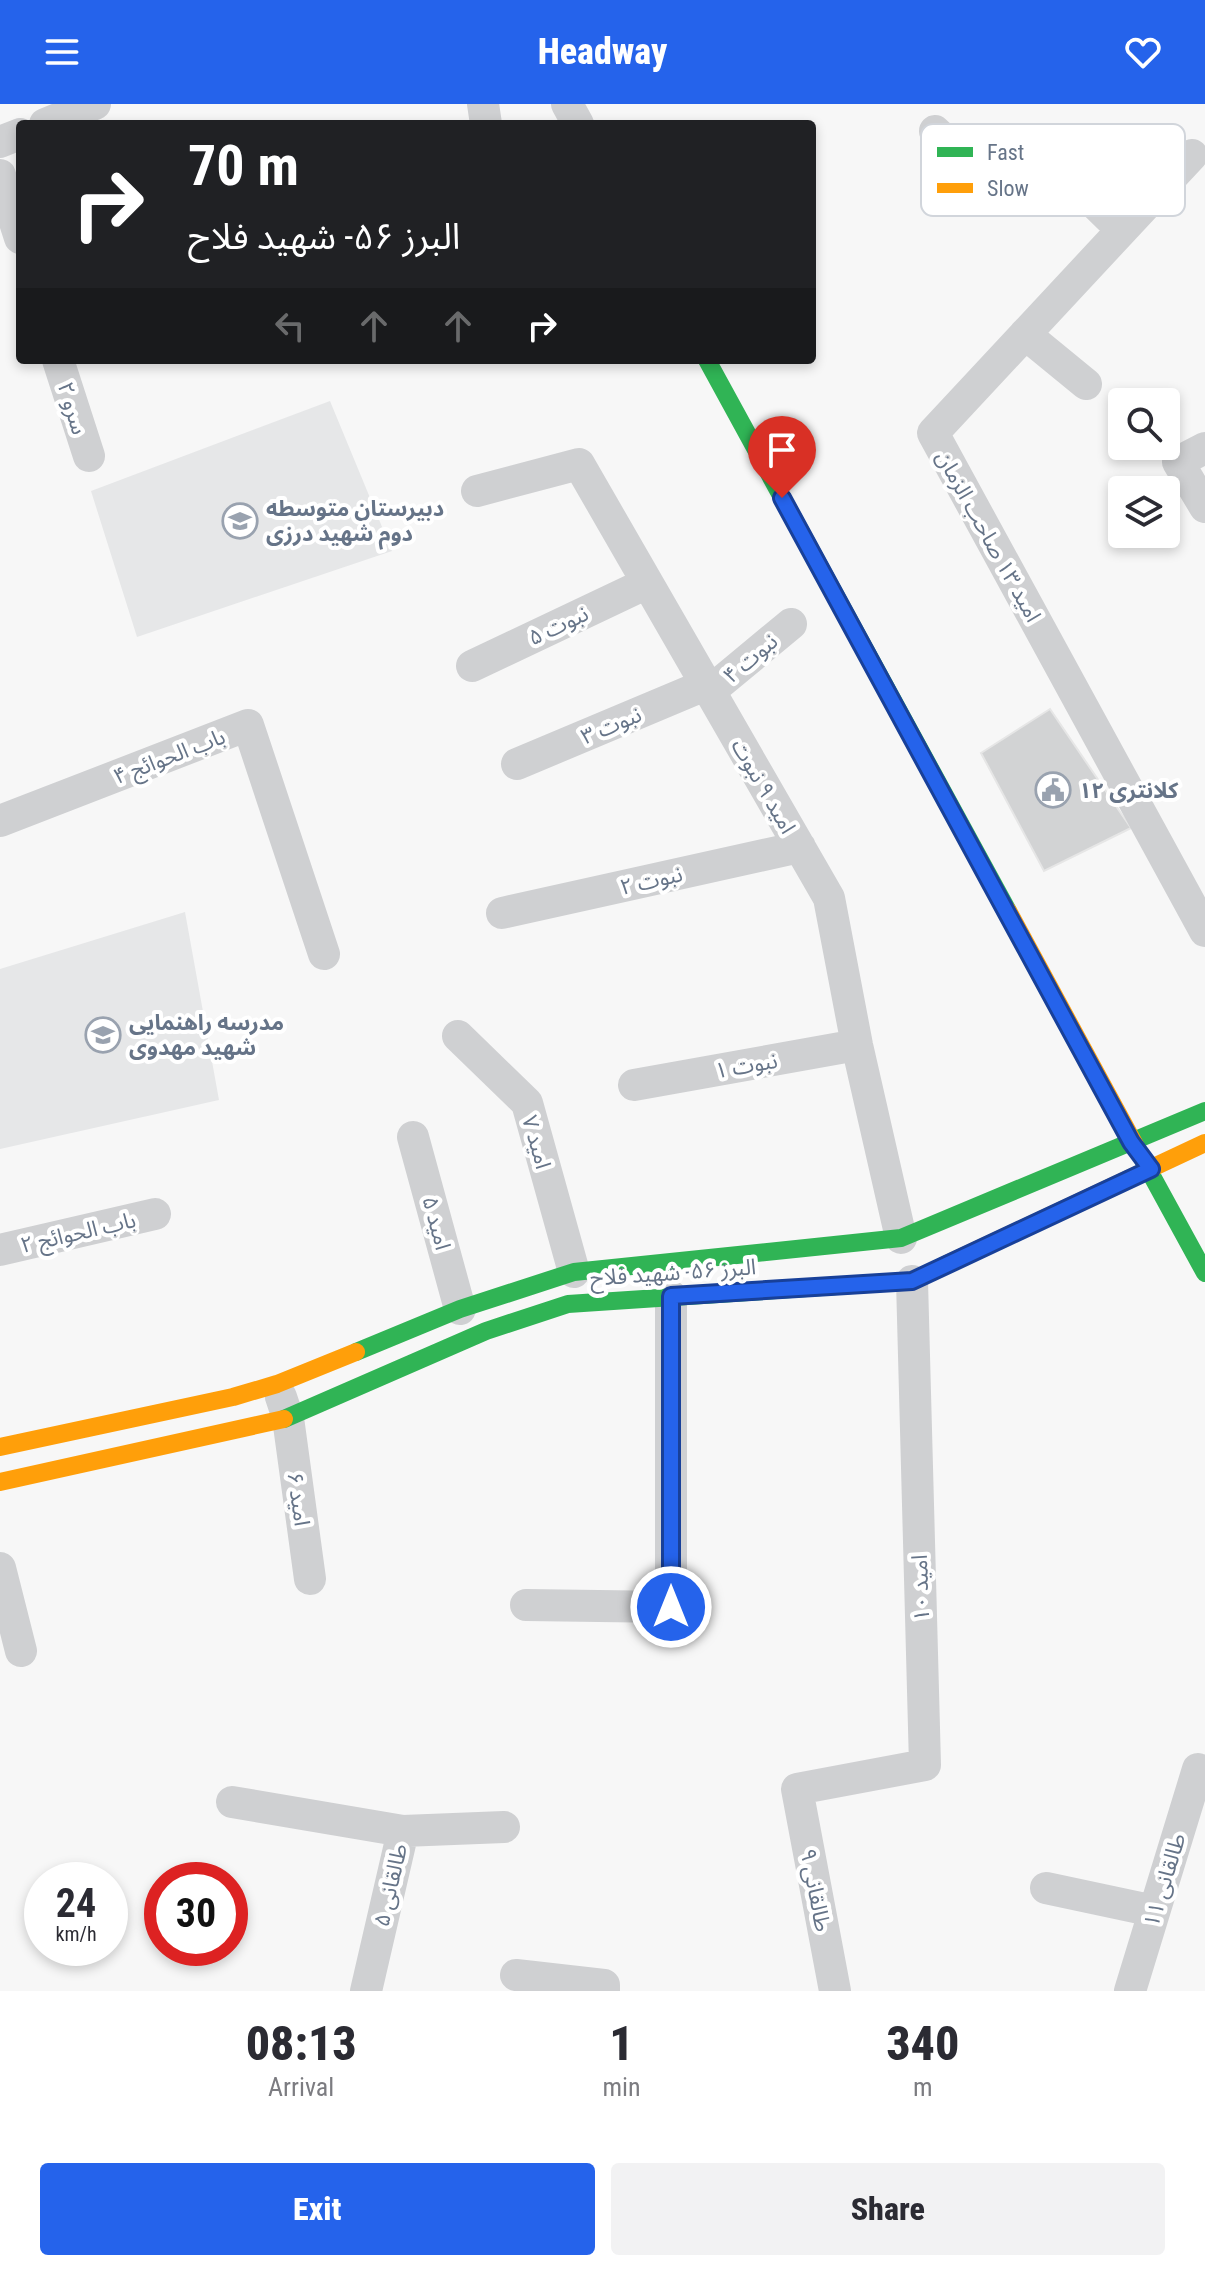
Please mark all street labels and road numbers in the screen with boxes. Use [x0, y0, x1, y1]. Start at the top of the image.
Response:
street label: سرو ۲ [53, 379, 92, 437]
street label: امید ۱۳ صاحب الزمان [931, 446, 1046, 626]
street label: نبوت ۵ [524, 601, 592, 650]
street label: نبوت ۴ [718, 628, 783, 688]
street label: نبوت ۳ [577, 702, 645, 749]
street label: باب الحوائج ۴ [110, 724, 230, 793]
street label: امید ۹ نبوت [726, 734, 801, 838]
street label: نبوت ۲ [617, 861, 685, 900]
street label: نبوت ۱ [713, 1048, 779, 1083]
street label: امید ۷ [517, 1113, 556, 1172]
street label: امید ۵ [417, 1194, 456, 1253]
street label: باب الحوائج ۲ [18, 1207, 139, 1262]
street label: البرز ۵۶- شهید فلاح [589, 1254, 757, 1295]
street label: امید ۶ [282, 1470, 315, 1528]
street label: امید ۱۰ [907, 1554, 934, 1622]
street label: طالقانی ۱۱ [1138, 1830, 1191, 1930]
street label: طالقانی ۵ [369, 1841, 412, 1929]
street label: طالقانی ۹ [795, 1846, 836, 1934]

